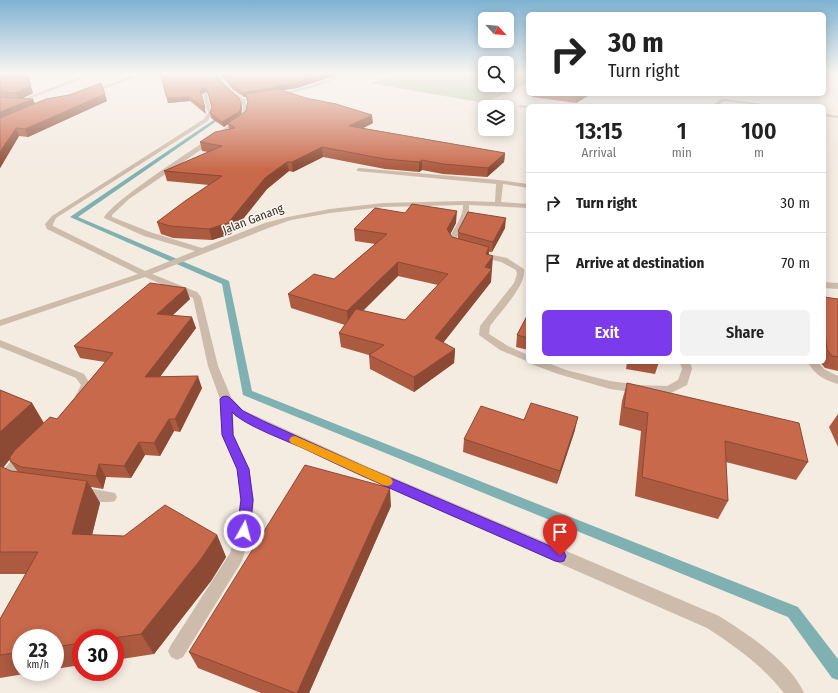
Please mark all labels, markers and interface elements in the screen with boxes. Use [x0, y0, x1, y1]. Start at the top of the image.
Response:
north arrow [478, 12, 514, 48]
map controls [478, 12, 514, 136]
text: 30 m [608, 26, 664, 59]
icon: right [542, 28, 594, 80]
button: search [478, 56, 514, 92]
text: Turn right [608, 60, 680, 82]
button: layers [478, 100, 514, 136]
text: 13:15 [575, 117, 623, 145]
text: 1 [677, 117, 687, 145]
text: 100 [741, 117, 777, 145]
text: Arrival [582, 145, 616, 160]
text: min [672, 145, 692, 160]
text: m [754, 145, 764, 160]
icon: right [542, 192, 564, 214]
text: Turn right [576, 194, 637, 212]
text: 30 m [780, 194, 810, 212]
street label: Jalan Ganang [221, 201, 286, 237]
icon: arrive [542, 252, 564, 274]
text: Arrive at destination [576, 254, 704, 272]
text: 70 m [781, 254, 810, 272]
button: Exit [542, 310, 672, 356]
button: Share [680, 310, 810, 356]
position arrow [223, 510, 265, 552]
pin [543, 515, 577, 556]
icon: arrive [549, 521, 571, 543]
speed limit sign: 30 [72, 629, 124, 681]
text: 23 [29, 638, 47, 662]
text: km/h [27, 659, 49, 671]

